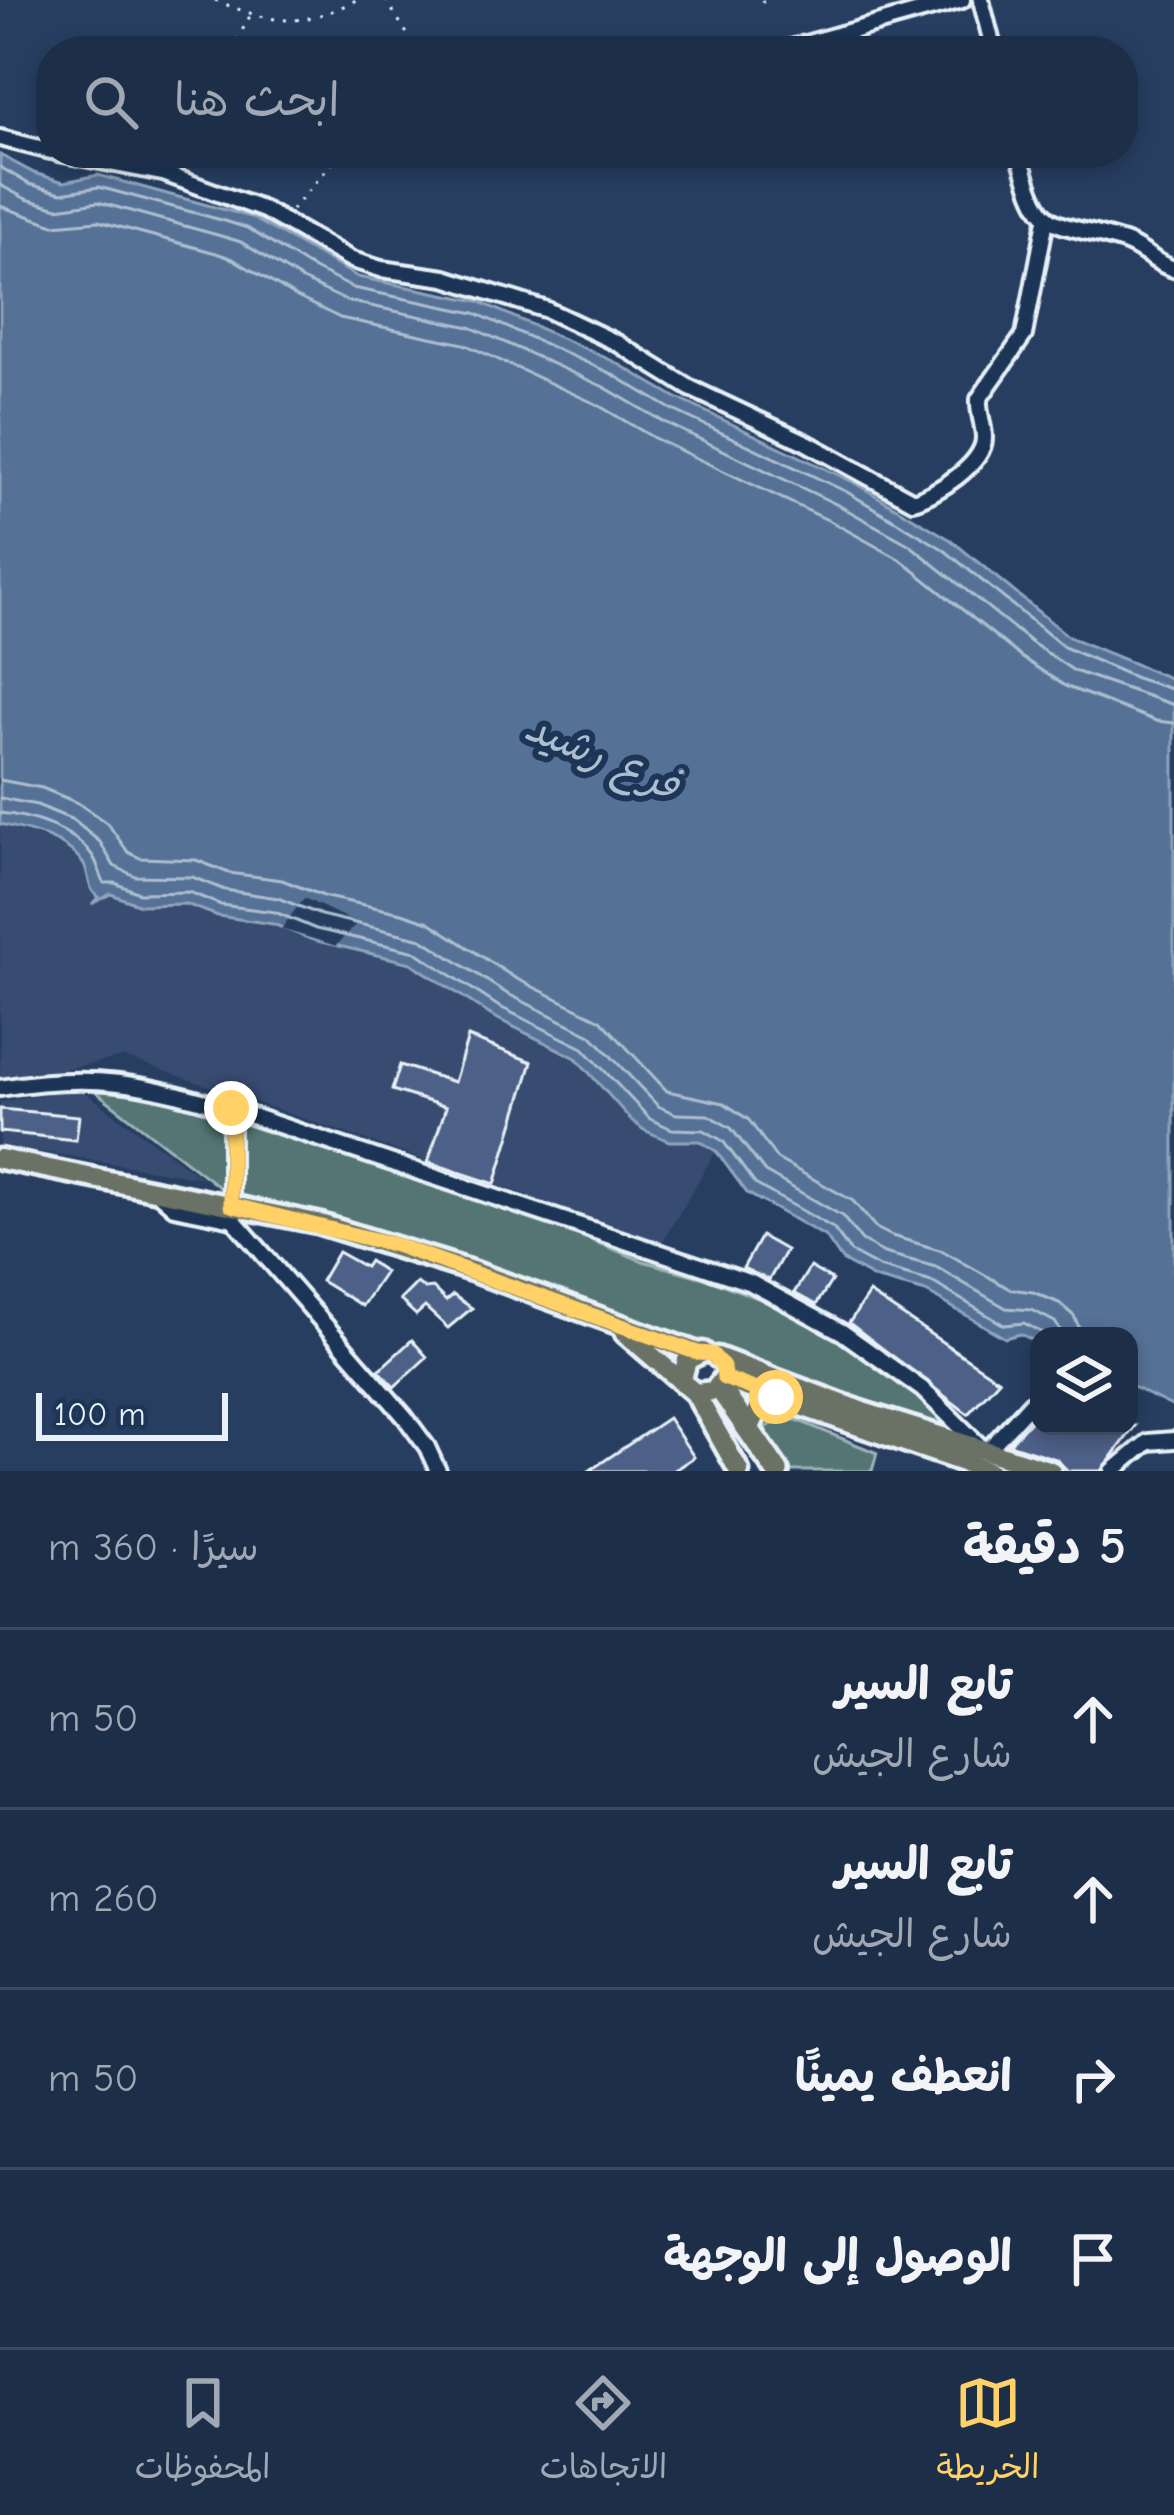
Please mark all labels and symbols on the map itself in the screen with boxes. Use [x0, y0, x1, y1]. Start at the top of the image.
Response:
water label: فرع رشيد [517, 702, 688, 815]
route end [204, 1081, 258, 1135]
route start [749, 1370, 803, 1424]
scale bar [36, 1387, 228, 1440]

